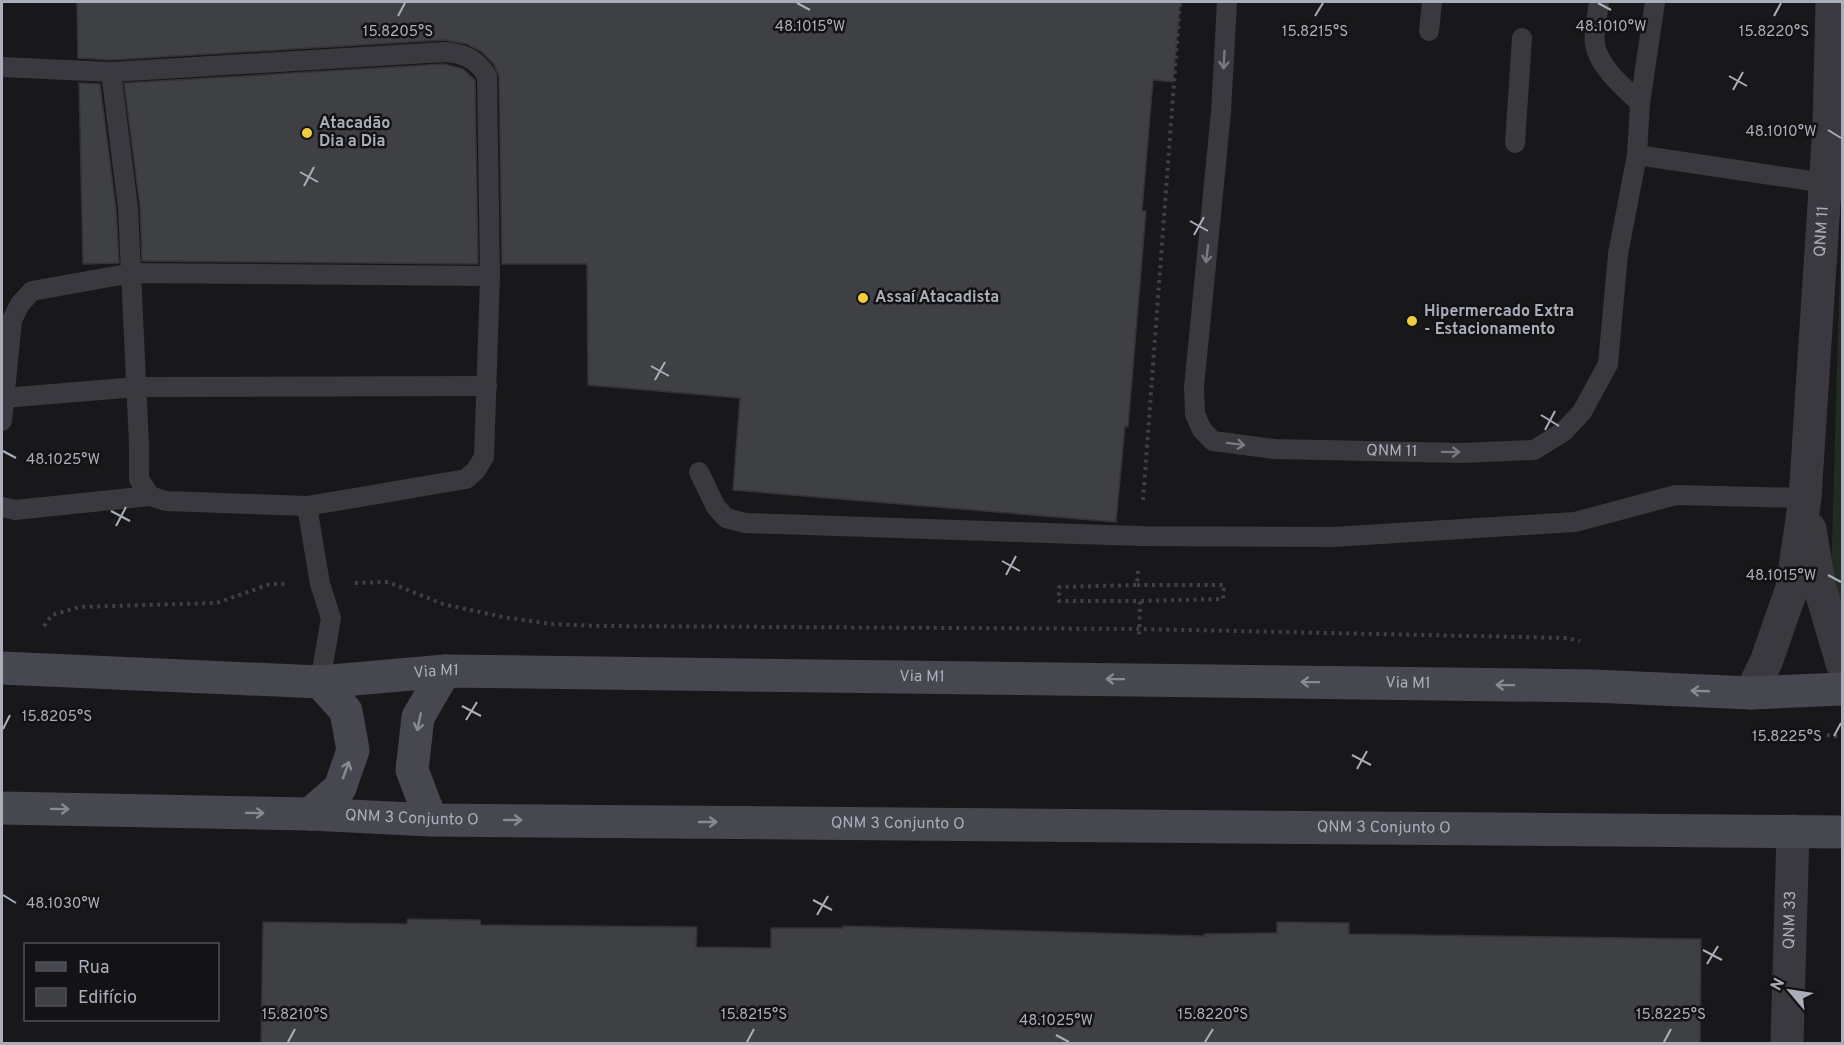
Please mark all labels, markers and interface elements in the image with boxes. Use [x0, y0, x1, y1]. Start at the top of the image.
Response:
text: 48.1015°W [775, 18, 845, 37]
text: 48.1010°W [1576, 18, 1646, 37]
text: 15.8205°S [363, 23, 433, 42]
text: 15.8215°S [1282, 23, 1348, 42]
text: 15.8220°S [1739, 23, 1809, 42]
one-way arrow [1218, 49, 1229, 69]
place label: Atacadão Dia a Dia [319, 114, 390, 152]
text: 48.1010°W [1746, 123, 1816, 142]
marker: Atacadão Dia a Dia [300, 126, 314, 140]
street label: QNM 11 [1811, 205, 1834, 258]
one-way arrow [1202, 244, 1213, 264]
place label: Assaí Atacadista [875, 288, 999, 308]
marker: Assaí Atacadista [856, 291, 870, 305]
place label: Hipermercado Extra - Estacionamento [1424, 302, 1574, 340]
marker: Hipermercado Extra - Estacionamento [1405, 314, 1419, 328]
one-way arrow [1225, 438, 1245, 449]
street label: QNM 11 [1366, 441, 1418, 462]
one-way arrow [1441, 447, 1461, 458]
text: 48.1025°W [26, 451, 100, 470]
text: 48.1015°W [1746, 567, 1816, 586]
street label: Via M1 [413, 661, 459, 684]
street label: Via M1 [899, 667, 945, 688]
street label: Via M1 [1385, 673, 1431, 694]
one-way arrow [1106, 674, 1126, 685]
one-way arrow [1301, 676, 1321, 688]
one-way arrow [1496, 679, 1516, 691]
one-way arrow [1691, 685, 1711, 696]
text: 15.8205°S [22, 708, 92, 727]
one-way arrow [412, 712, 424, 731]
text: 15.8225°S [1752, 728, 1822, 747]
one-way arrow [342, 761, 353, 780]
one-way arrow [49, 803, 69, 815]
street label: QNM 3 Conjunto O [344, 806, 479, 830]
one-way arrow [244, 807, 264, 819]
street label: QNM 3 Conjunto O [831, 813, 965, 835]
one-way arrow [502, 814, 522, 826]
one-way arrow [697, 816, 717, 828]
street label: QNM 3 Conjunto O [1317, 818, 1451, 839]
street label: QNM 33 [1780, 890, 1801, 950]
text: 48.1030°W [26, 895, 100, 914]
legend [24, 943, 219, 1021]
text: Rua [78, 957, 109, 980]
north arrow [1760, 961, 1820, 1021]
text: N [1767, 975, 1790, 995]
text: Edifício [78, 987, 137, 1010]
text: 15.8210°S [262, 1006, 328, 1025]
text: 15.8215°S [721, 1006, 787, 1025]
text: 15.8220°S [1178, 1006, 1248, 1025]
text: 15.8225°S [1636, 1006, 1706, 1025]
text: 48.1025°W [1019, 1012, 1093, 1031]

